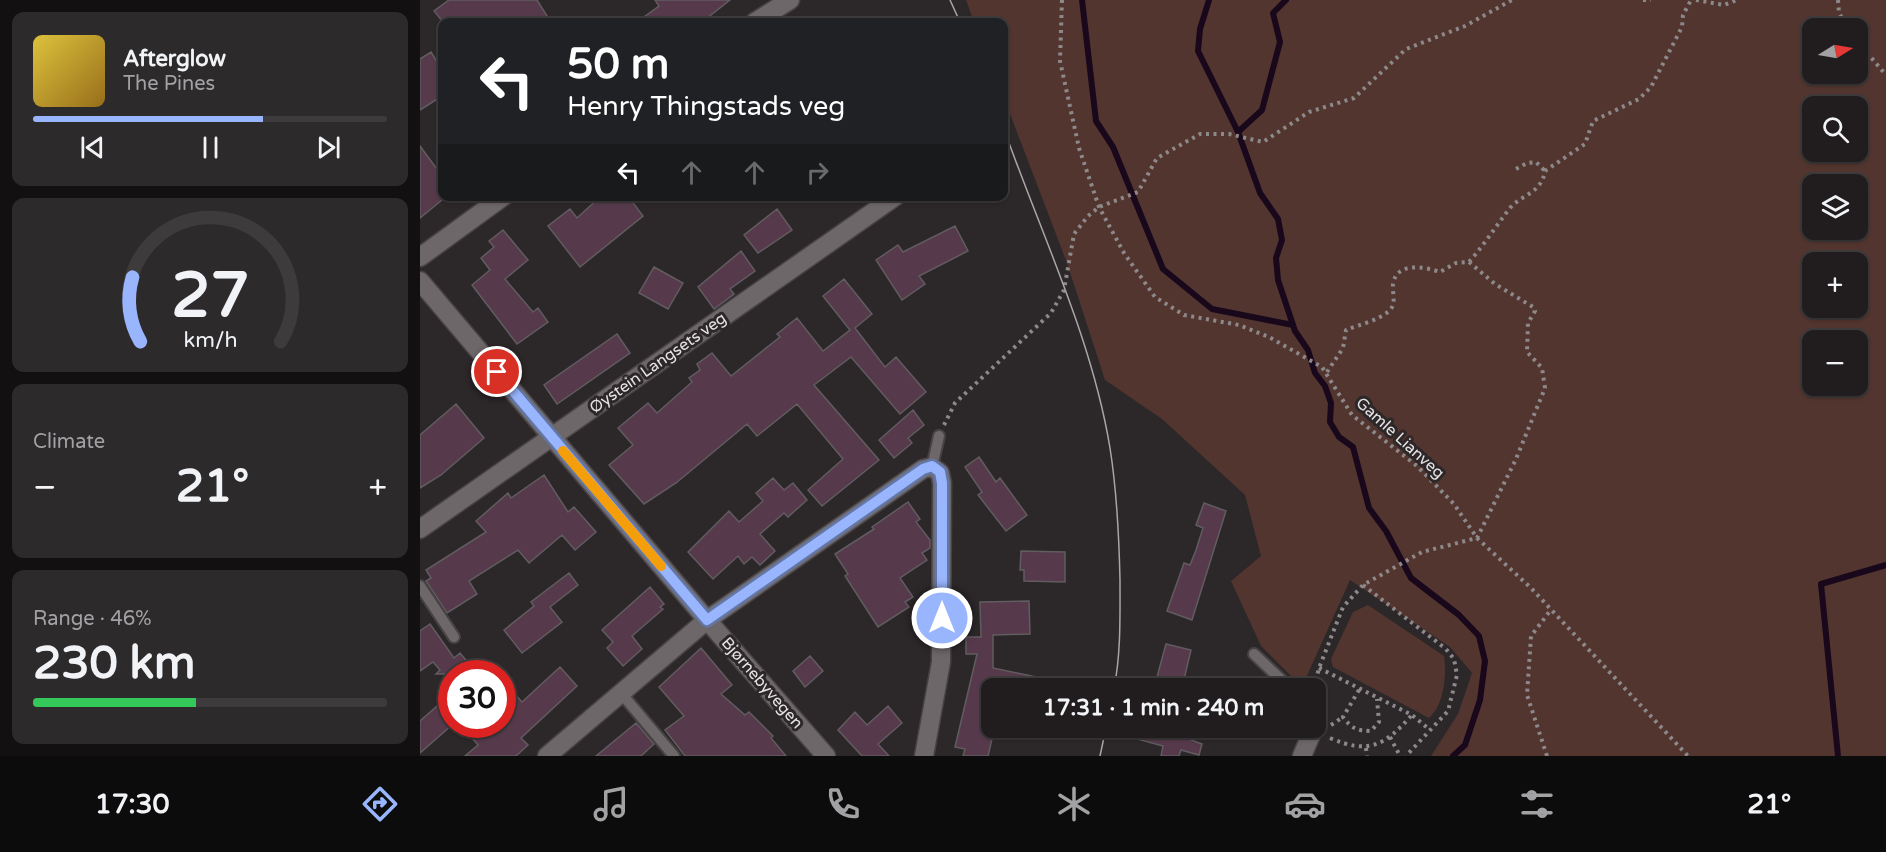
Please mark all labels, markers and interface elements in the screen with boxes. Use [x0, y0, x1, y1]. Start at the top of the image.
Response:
north arrow [1802, 18, 1868, 84]
map controls [1802, 18, 1868, 396]
text: 50 m [567, 39, 669, 90]
icon: left [468, 42, 546, 120]
text: Afterglow [123, 46, 226, 72]
text: The Pines [123, 72, 215, 96]
text: Henry Thingstads veg [567, 90, 845, 123]
button: search [1802, 96, 1868, 162]
icon: previous [76, 131, 109, 164]
icon: pause [194, 131, 227, 164]
icon: next [312, 131, 345, 164]
icon: left [612, 156, 645, 189]
icon: ahead [675, 156, 708, 189]
icon: ahead [738, 156, 771, 189]
icon: right [801, 156, 834, 189]
button: layers [1802, 174, 1868, 240]
button: + [1802, 252, 1868, 318]
text: 27 [171, 259, 249, 334]
street label: Øystein Langsets veg [586, 308, 730, 418]
text: km/h [183, 327, 237, 353]
button: − [1802, 330, 1868, 396]
pin [471, 346, 522, 397]
icon: arrive [480, 355, 513, 388]
street label: Gamle Lianveg [1352, 393, 1448, 483]
text: Climate [33, 430, 105, 454]
text: 21° [176, 460, 249, 514]
text: − [33, 468, 57, 507]
text: + [368, 468, 387, 507]
position arrow [910, 586, 974, 650]
text: Range · 46% [33, 607, 152, 631]
street label: Bjørnebyvegen [717, 633, 807, 733]
text: 230 km [33, 637, 195, 691]
speed limit sign: 30 [438, 660, 516, 738]
text: 17:31 · 1 min · 240 m [1043, 695, 1264, 721]
icon: directions [359, 783, 401, 825]
icon: music [590, 783, 632, 825]
icon: phone [822, 783, 864, 825]
icon: climate [1053, 783, 1095, 825]
icon: car [1284, 783, 1326, 825]
icon: filters [1516, 783, 1558, 825]
text: 17:30 [95, 788, 170, 821]
text: 21° [1747, 788, 1791, 821]

